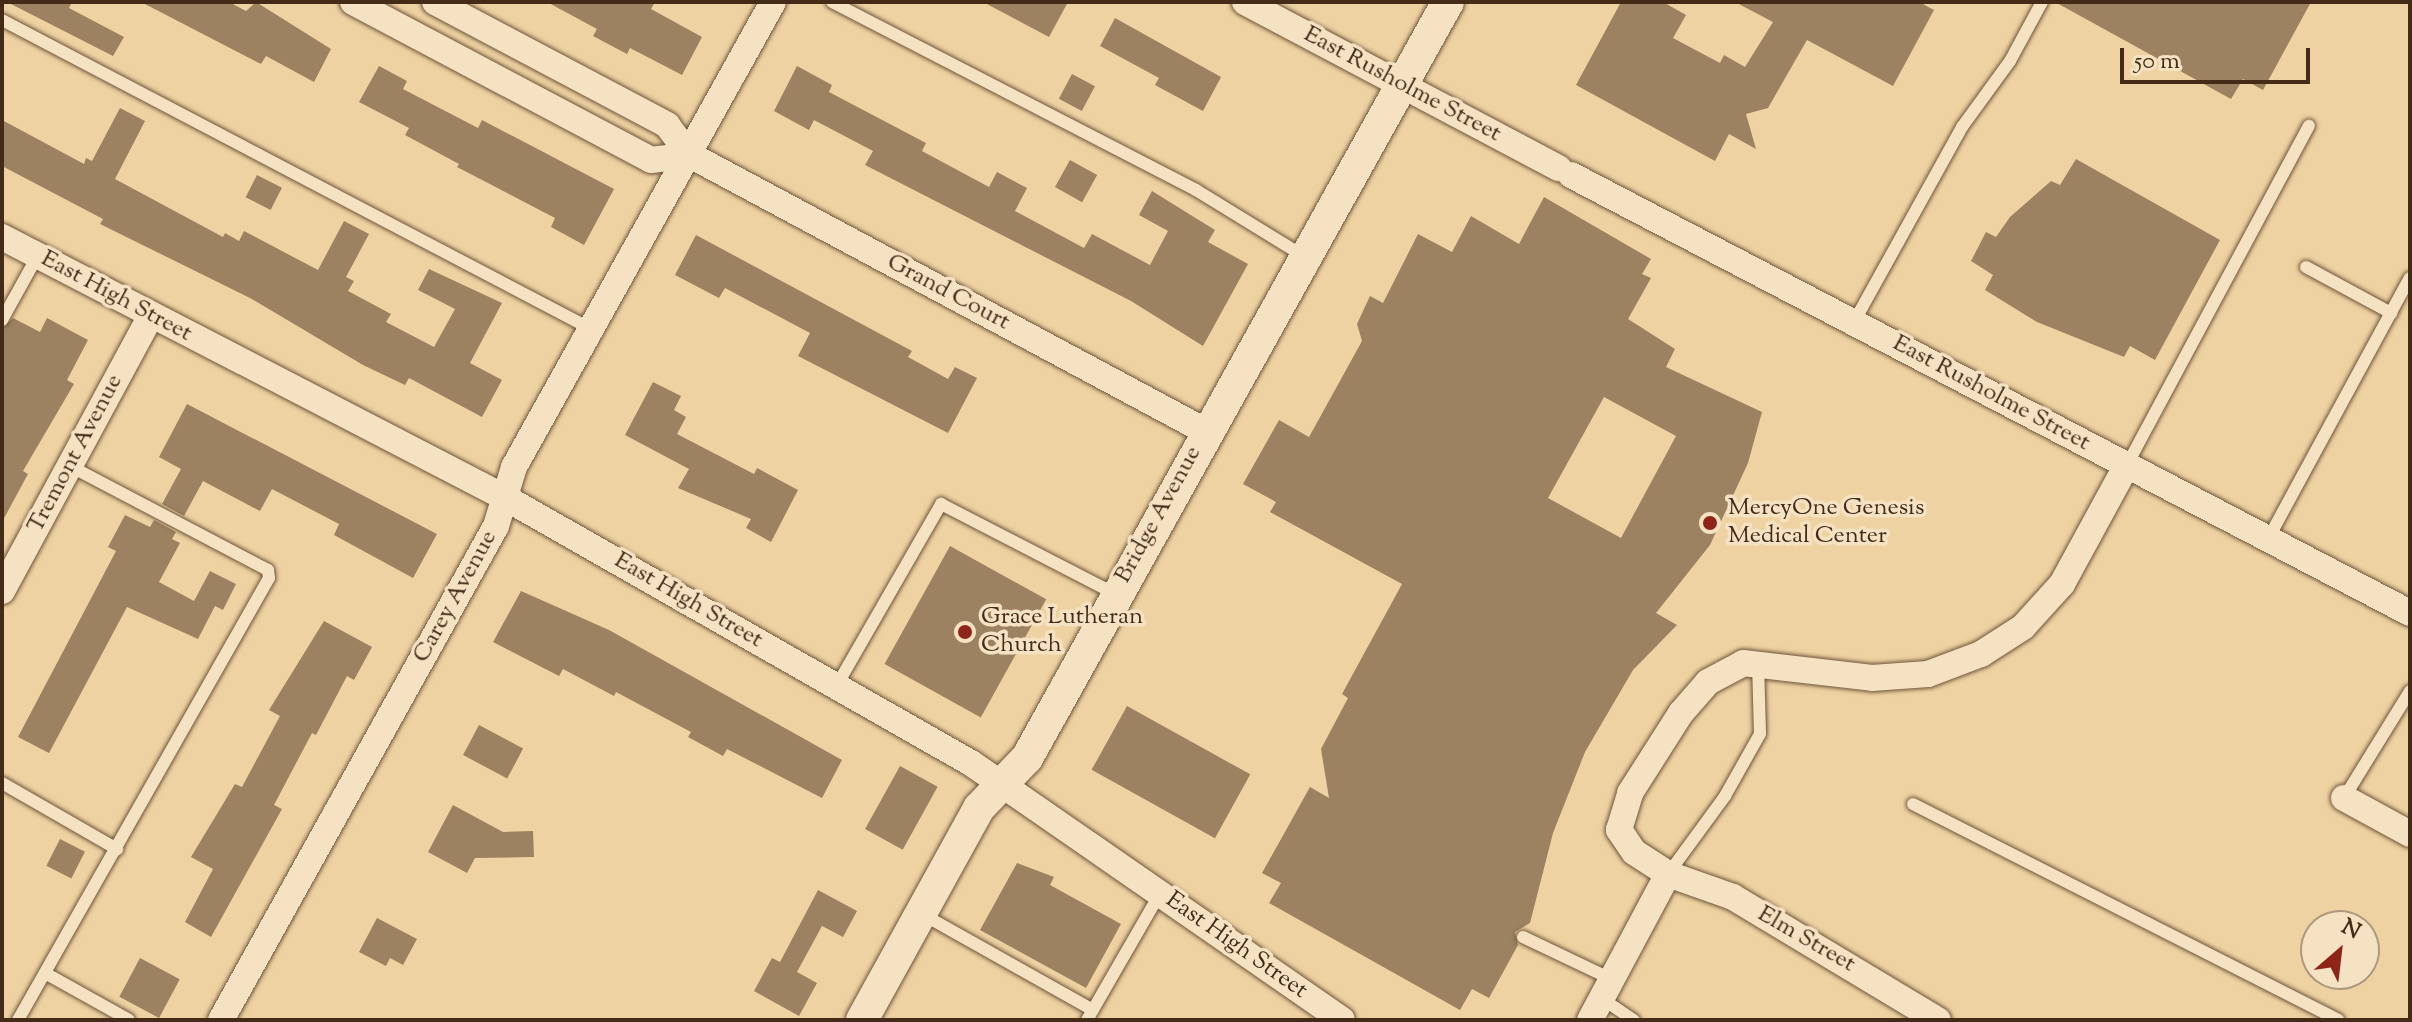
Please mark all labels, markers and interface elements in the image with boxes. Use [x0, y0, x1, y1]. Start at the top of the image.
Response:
street label: East Rusholme Street [1298, 21, 1506, 149]
scale bar [2124, 32, 2314, 82]
text: 50 m [2134, 45, 2180, 79]
street label: East High Street [36, 245, 196, 349]
street label: Grand Court [882, 249, 1014, 337]
street label: East Rusholme Street [1887, 330, 2095, 458]
street label: Tremont Avenue [22, 370, 130, 538]
street label: Bridge Avenue [1110, 441, 1208, 589]
place label: MercyOne Genesis Medical Center [1728, 495, 1924, 551]
marker: MercyOne Genesis Medical Center [1699, 512, 1721, 534]
street label: Carey Avenue [408, 526, 504, 668]
street label: East High Street [609, 547, 767, 655]
place label: Grace Lutheran Church [981, 604, 1143, 660]
marker: Grace Lutheran Church [956, 623, 974, 641]
street label: East High Street [1159, 886, 1313, 1006]
street label: Elm Street [1752, 900, 1860, 980]
north arrow [2300, 910, 2380, 990]
text: N [2335, 912, 2366, 949]

